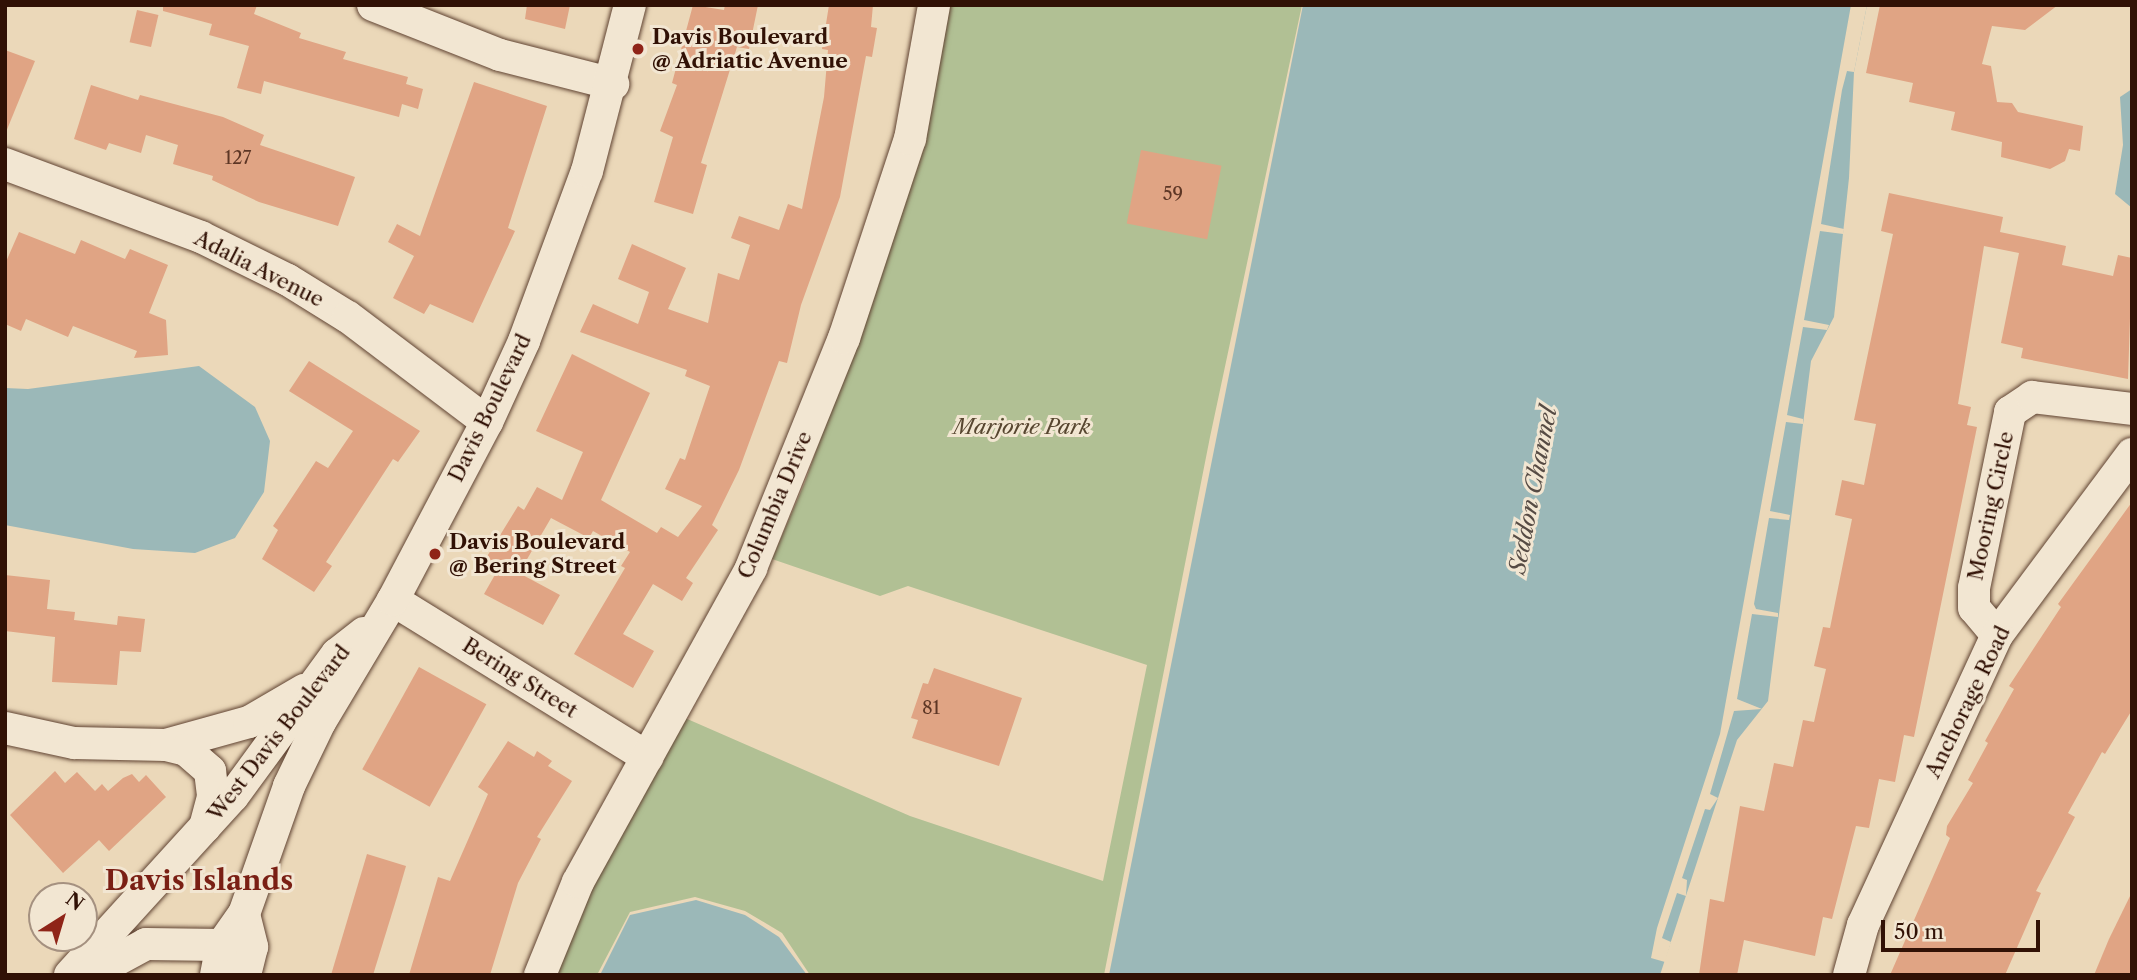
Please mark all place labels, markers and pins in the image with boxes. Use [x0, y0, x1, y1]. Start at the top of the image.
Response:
place label: Davis Boulevard @ Adriatic Avenue [652, 24, 849, 74]
marker: Davis Boulevard @ Adriatic Avenue [630, 41, 646, 57]
place label: Davis Boulevard @ Bering Street [449, 529, 625, 579]
marker: Davis Boulevard @ Bering Street [427, 546, 443, 562]

